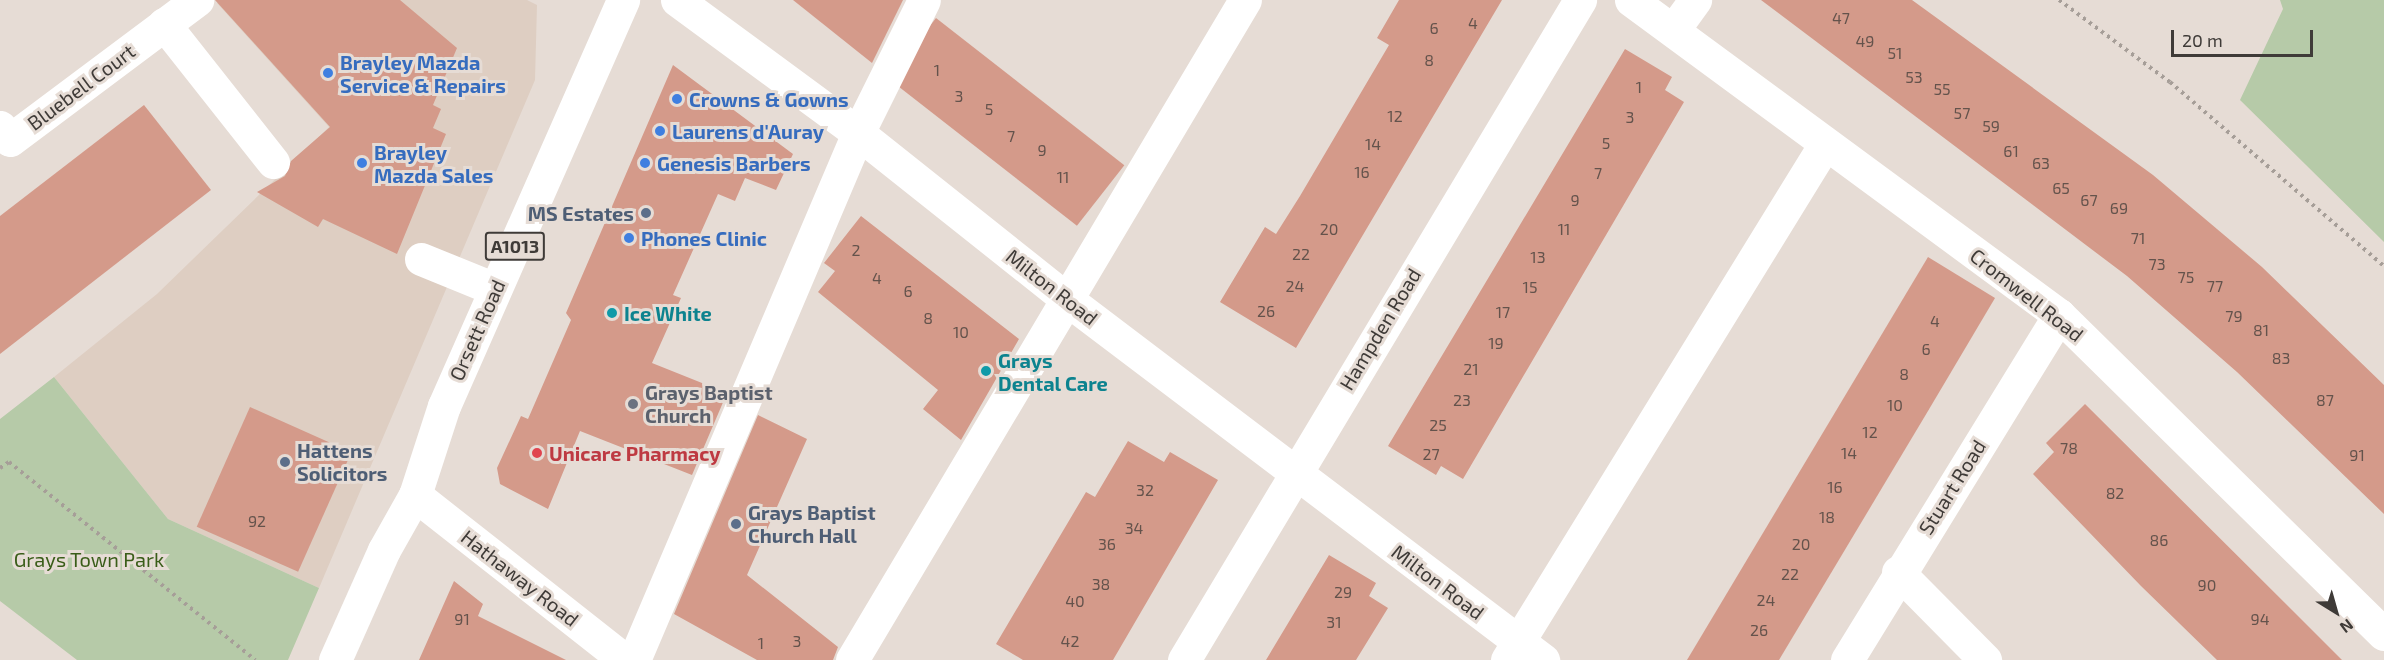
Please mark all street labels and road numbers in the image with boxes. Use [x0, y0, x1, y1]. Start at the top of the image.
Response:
street label: Bluebell Court [22, 39, 140, 135]
road number: A1013 [484, 231, 546, 261]
street label: Cromwell Road [1965, 243, 2089, 347]
street label: Milton Road [1002, 244, 1102, 330]
street label: Hampden Road [1334, 264, 1426, 394]
street label: Orsett Road [444, 276, 510, 384]
street label: Stuart Road [1913, 435, 1991, 539]
street label: Hathaway Road [456, 525, 584, 631]
street label: Milton Road [1387, 539, 1489, 625]

